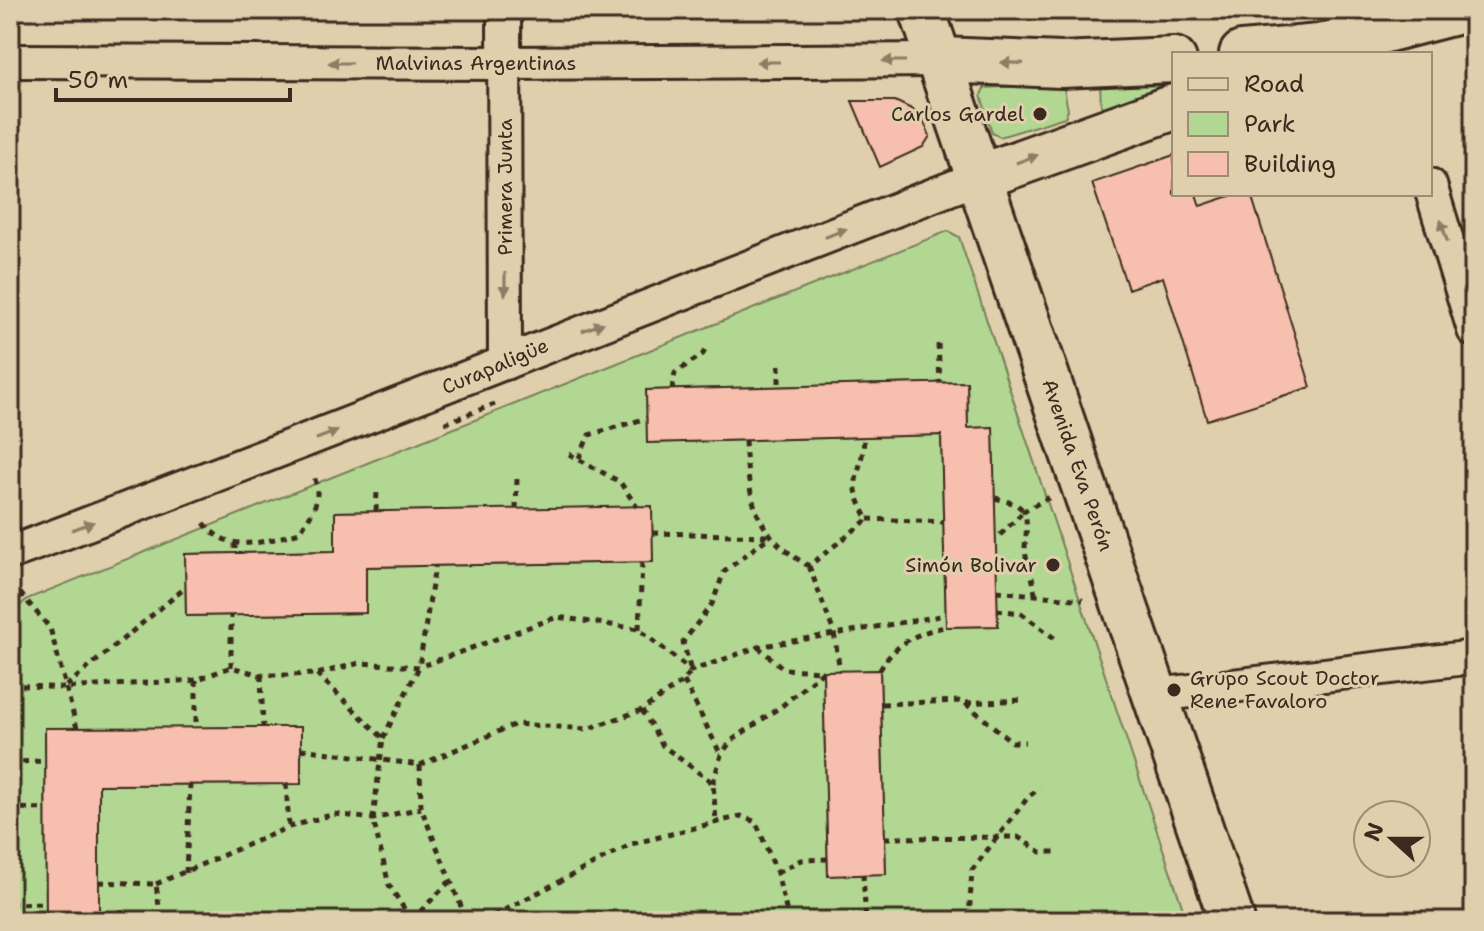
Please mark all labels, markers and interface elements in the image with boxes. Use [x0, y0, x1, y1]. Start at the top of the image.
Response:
street label: Malvinas Argentinas [376, 50, 576, 76]
scale bar [56, 52, 290, 102]
legend [1172, 52, 1432, 196]
one-way arrow [881, 55, 906, 67]
one-way arrow [327, 56, 352, 69]
one-way arrow [755, 56, 780, 68]
one-way arrow [999, 57, 1024, 70]
text: 50 m [68, 64, 128, 96]
text: Road [1244, 68, 1304, 100]
place label: Carlos Gardel [891, 101, 1024, 127]
marker: Carlos Gardel [1031, 105, 1049, 123]
text: Park [1244, 108, 1296, 140]
street label: Primera Junta [492, 118, 518, 255]
text: Building [1244, 148, 1336, 180]
one-way arrow [1015, 152, 1039, 165]
one-way arrow [1437, 218, 1450, 242]
one-way arrow [824, 227, 848, 240]
one-way arrow [499, 272, 511, 297]
one-way arrow [582, 320, 606, 333]
street label: Curapaligüe [438, 332, 552, 400]
street label: Avenida Eva Perón [1036, 375, 1120, 555]
one-way arrow [315, 428, 339, 441]
one-way arrow [71, 519, 95, 532]
place label: Simón Bolivar [905, 552, 1037, 578]
marker: Simón Bolivar [1044, 556, 1062, 574]
place label: Grupo Scout Doctor Rene Favaloro [1190, 665, 1379, 714]
marker: Grupo Scout Doctor Rene Favaloro [1165, 681, 1183, 699]
north arrow [1352, 799, 1432, 879]
text: N [1357, 819, 1390, 845]

